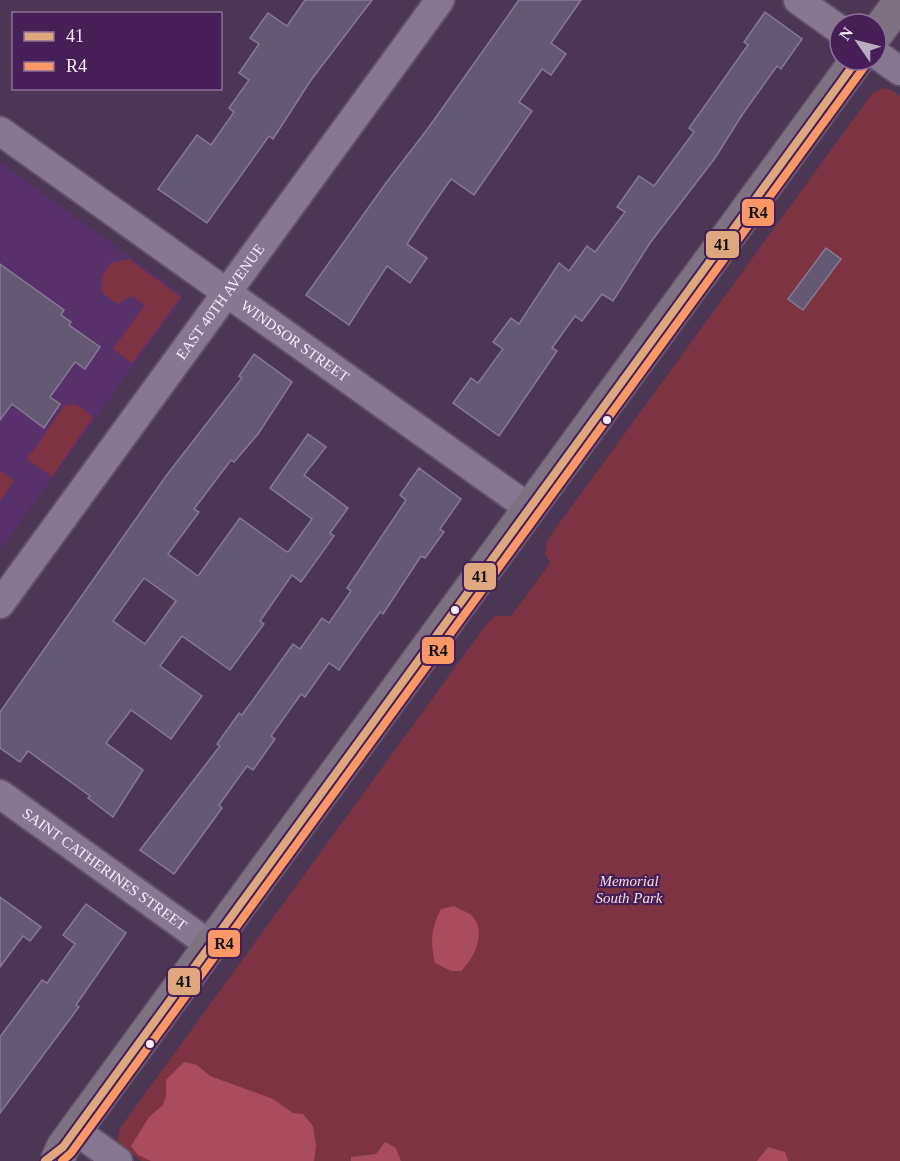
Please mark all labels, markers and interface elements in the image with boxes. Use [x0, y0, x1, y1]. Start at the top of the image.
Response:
legend [12, 12, 222, 90]
north arrow [828, 12, 888, 72]
text: N [836, 24, 857, 43]
text: 41 [66, 26, 84, 46]
text: R4 [66, 56, 87, 76]
line badge: R4 [741, 198, 775, 227]
text: R4 [748, 204, 768, 221]
line badge: 41 [705, 230, 740, 259]
text: 41 [714, 236, 730, 253]
street label: EAST 40TH AVENUE [173, 241, 268, 362]
street label: WINDSOR STREET [238, 297, 352, 385]
unlabelled marker [601, 414, 613, 426]
line badge: 41 [463, 562, 497, 591]
text: 41 [472, 568, 488, 585]
unlabelled marker [449, 604, 461, 616]
line badge: R4 [421, 636, 455, 665]
text: R4 [428, 642, 448, 659]
street label: SAINT CATHERINES STREET [20, 805, 190, 934]
park label: Memorial South Park [595, 873, 663, 906]
line badge: R4 [207, 929, 241, 958]
text: R4 [214, 935, 234, 952]
line badge: 41 [167, 967, 201, 996]
text: 41 [176, 973, 192, 990]
unlabelled marker [144, 1038, 156, 1050]

